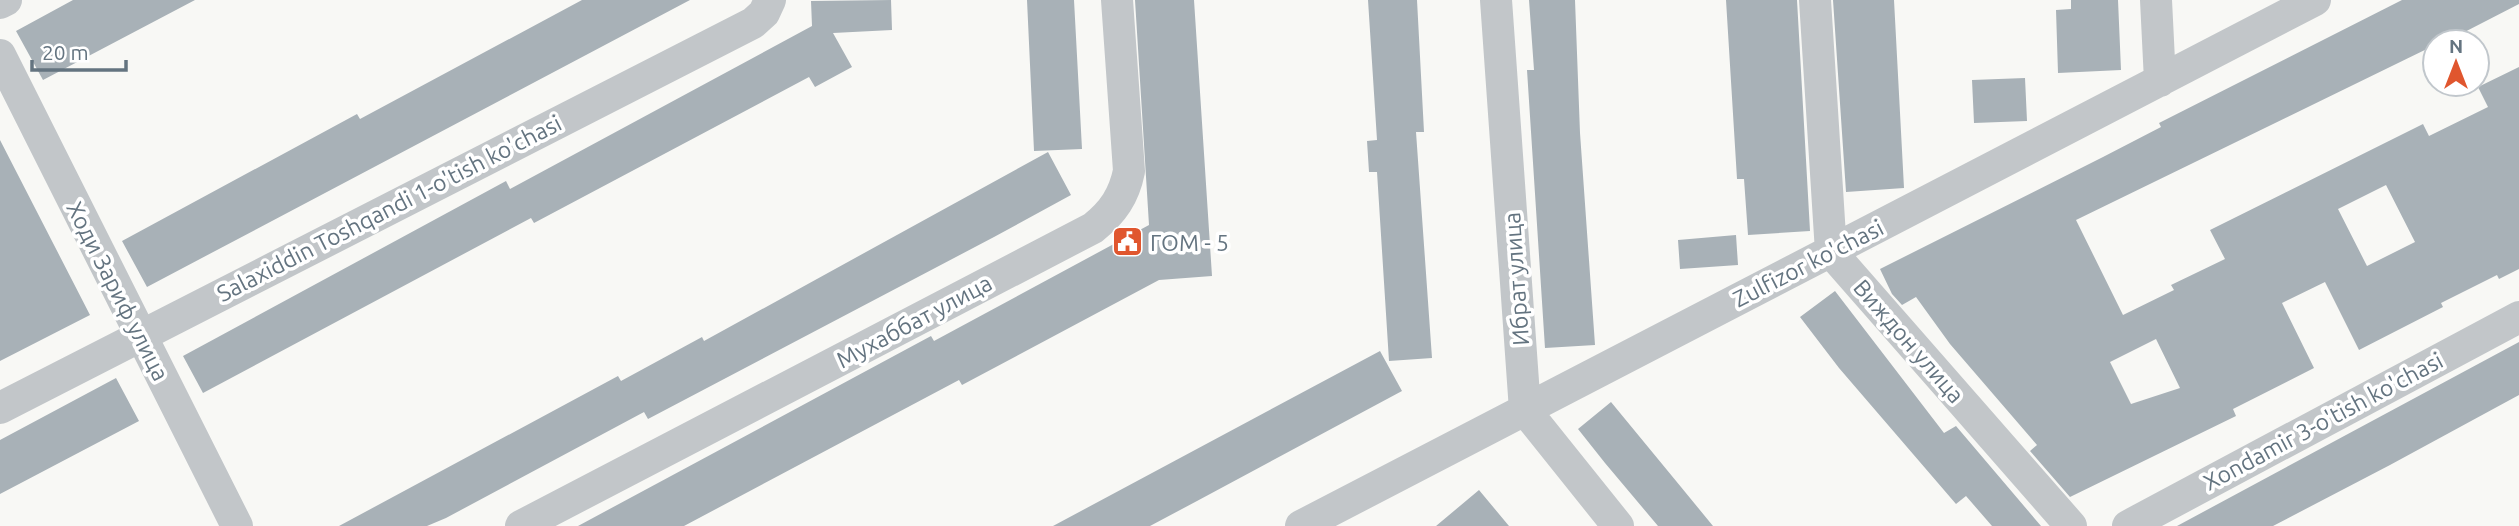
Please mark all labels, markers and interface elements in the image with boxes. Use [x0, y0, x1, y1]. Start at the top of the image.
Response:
scale bar [32, 28, 126, 72]
north arrow [2421, 28, 2491, 98]
text: N [2449, 35, 2463, 57]
text: 20 m [42, 40, 89, 64]
street label: Salaxiddin Toshqandi 1-o'tish ko'chasi [213, 110, 565, 306]
street label: Ходи Зариф улица [62, 197, 174, 385]
street label: Ибрат улица [1499, 211, 1533, 347]
street label: Zulfizor ko'chasi [1729, 214, 1887, 312]
public building icon: ГОМ - 5 [1110, 225, 1144, 259]
place label: ГОМ - 5 [1150, 230, 1229, 255]
street label: Мухаббат улица [832, 270, 996, 372]
street label: Виждон улица [1849, 275, 1969, 407]
street label: Xondamir 3-o'tish ko'chasi [2199, 347, 2447, 495]

